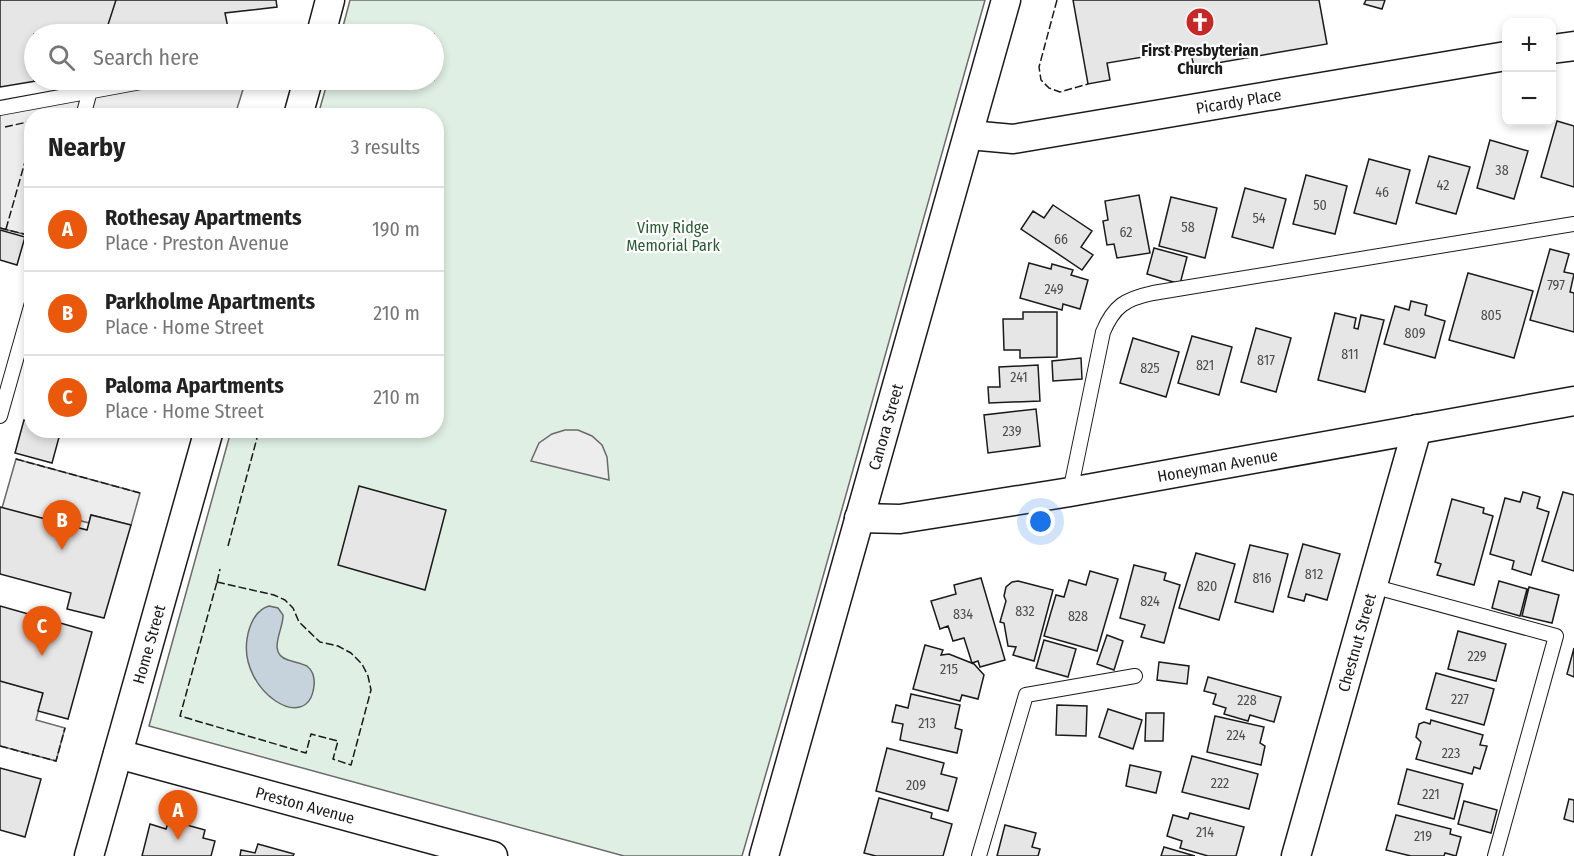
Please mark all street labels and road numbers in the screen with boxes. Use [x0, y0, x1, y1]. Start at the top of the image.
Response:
street label: Picardy Place [1195, 85, 1283, 118]
street label: Canora Street [865, 381, 907, 472]
street label: Honeyman Avenue [1156, 446, 1279, 486]
street label: Chestnut Street [1334, 590, 1380, 694]
street label: Home Street [129, 602, 170, 686]
street label: Preston Avenue [254, 783, 357, 828]

